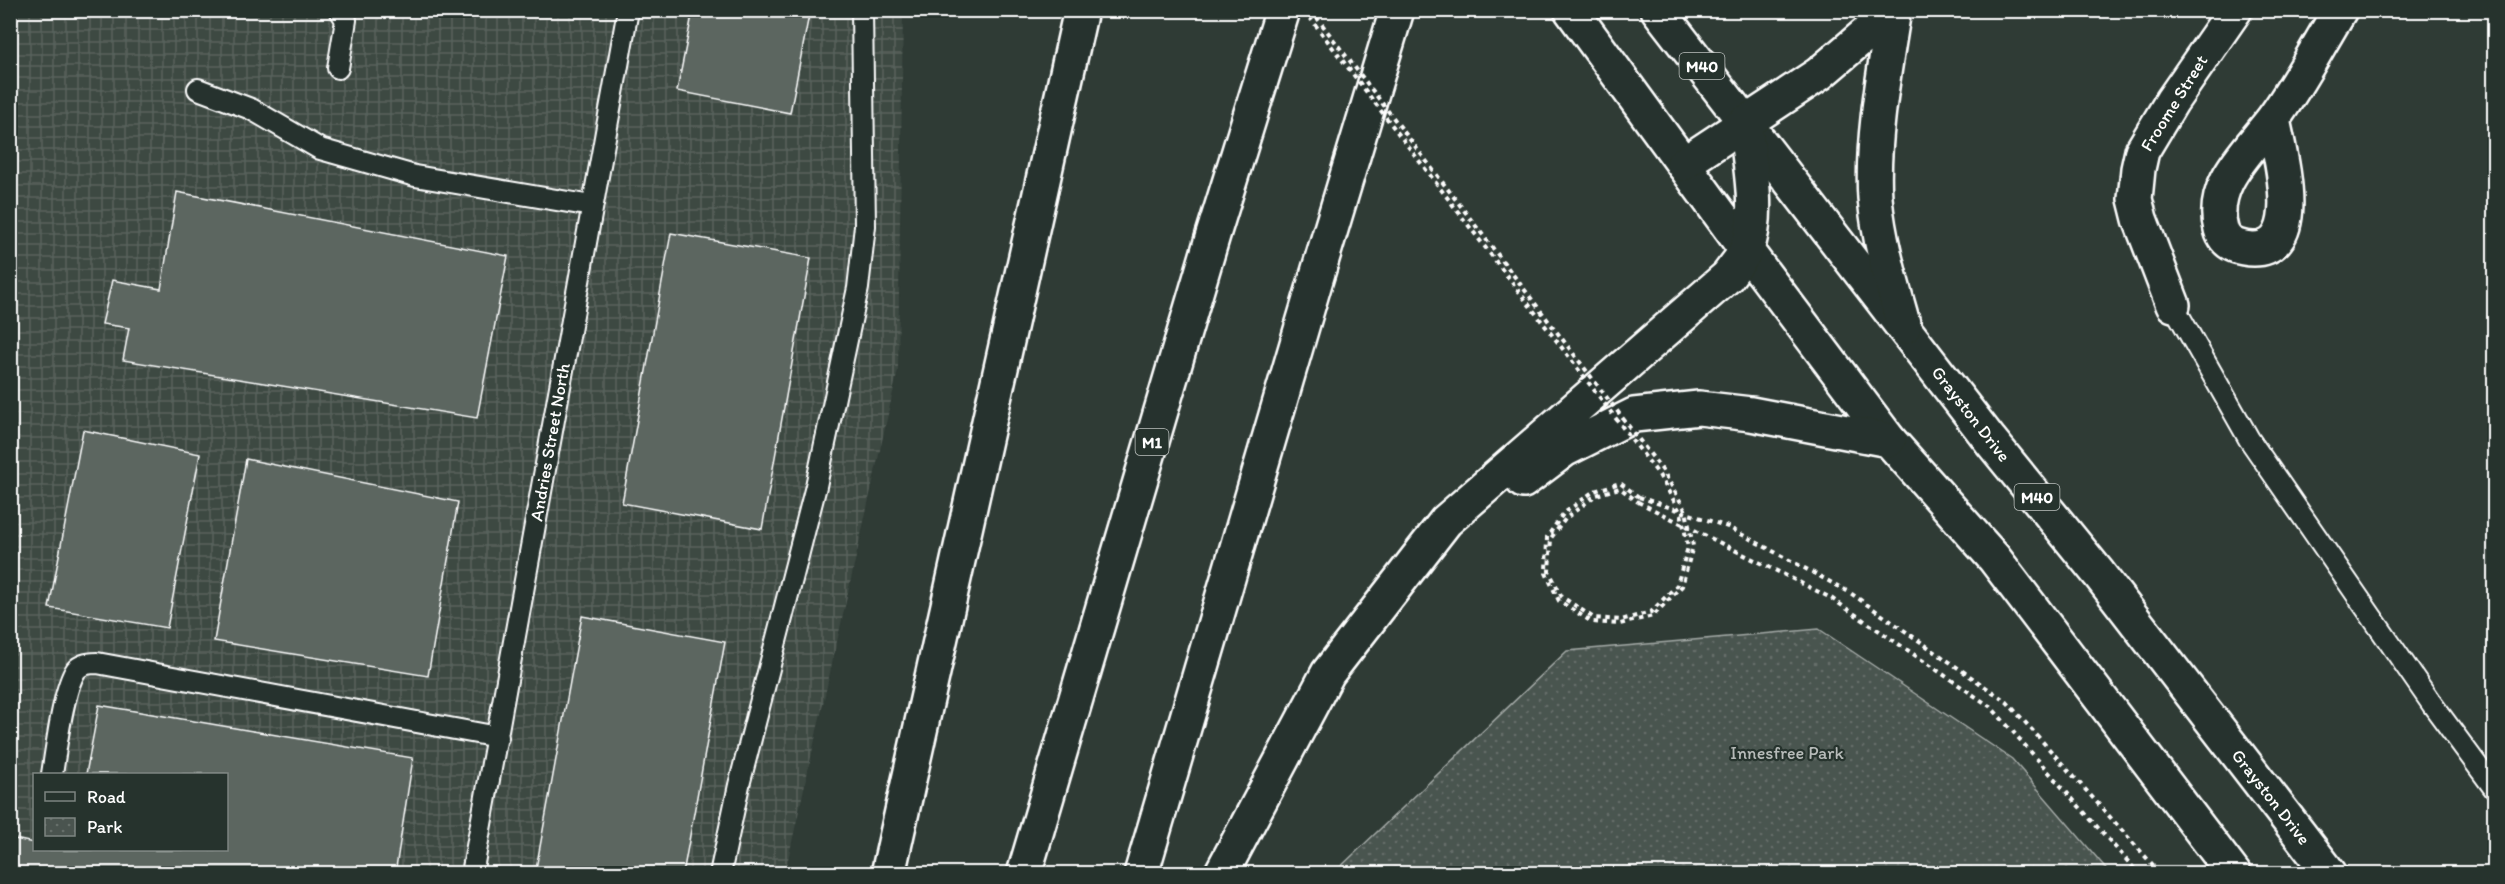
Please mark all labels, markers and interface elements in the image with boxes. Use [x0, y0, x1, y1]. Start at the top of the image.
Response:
street label: Froome Street [2136, 50, 2213, 155]
road number: M40 [1680, 53, 1724, 79]
street label: Andries Street North [525, 361, 575, 523]
street label: Grayston Drive [1927, 362, 2015, 466]
road number: M1 [1136, 429, 1168, 455]
road number: M40 [2014, 484, 2060, 510]
park label: Innesfree Park [1730, 742, 1844, 764]
street label: Grayston Drive [2227, 745, 2315, 849]
legend [33, 773, 228, 851]
text: Road [87, 786, 126, 808]
text: Park [87, 816, 122, 838]

